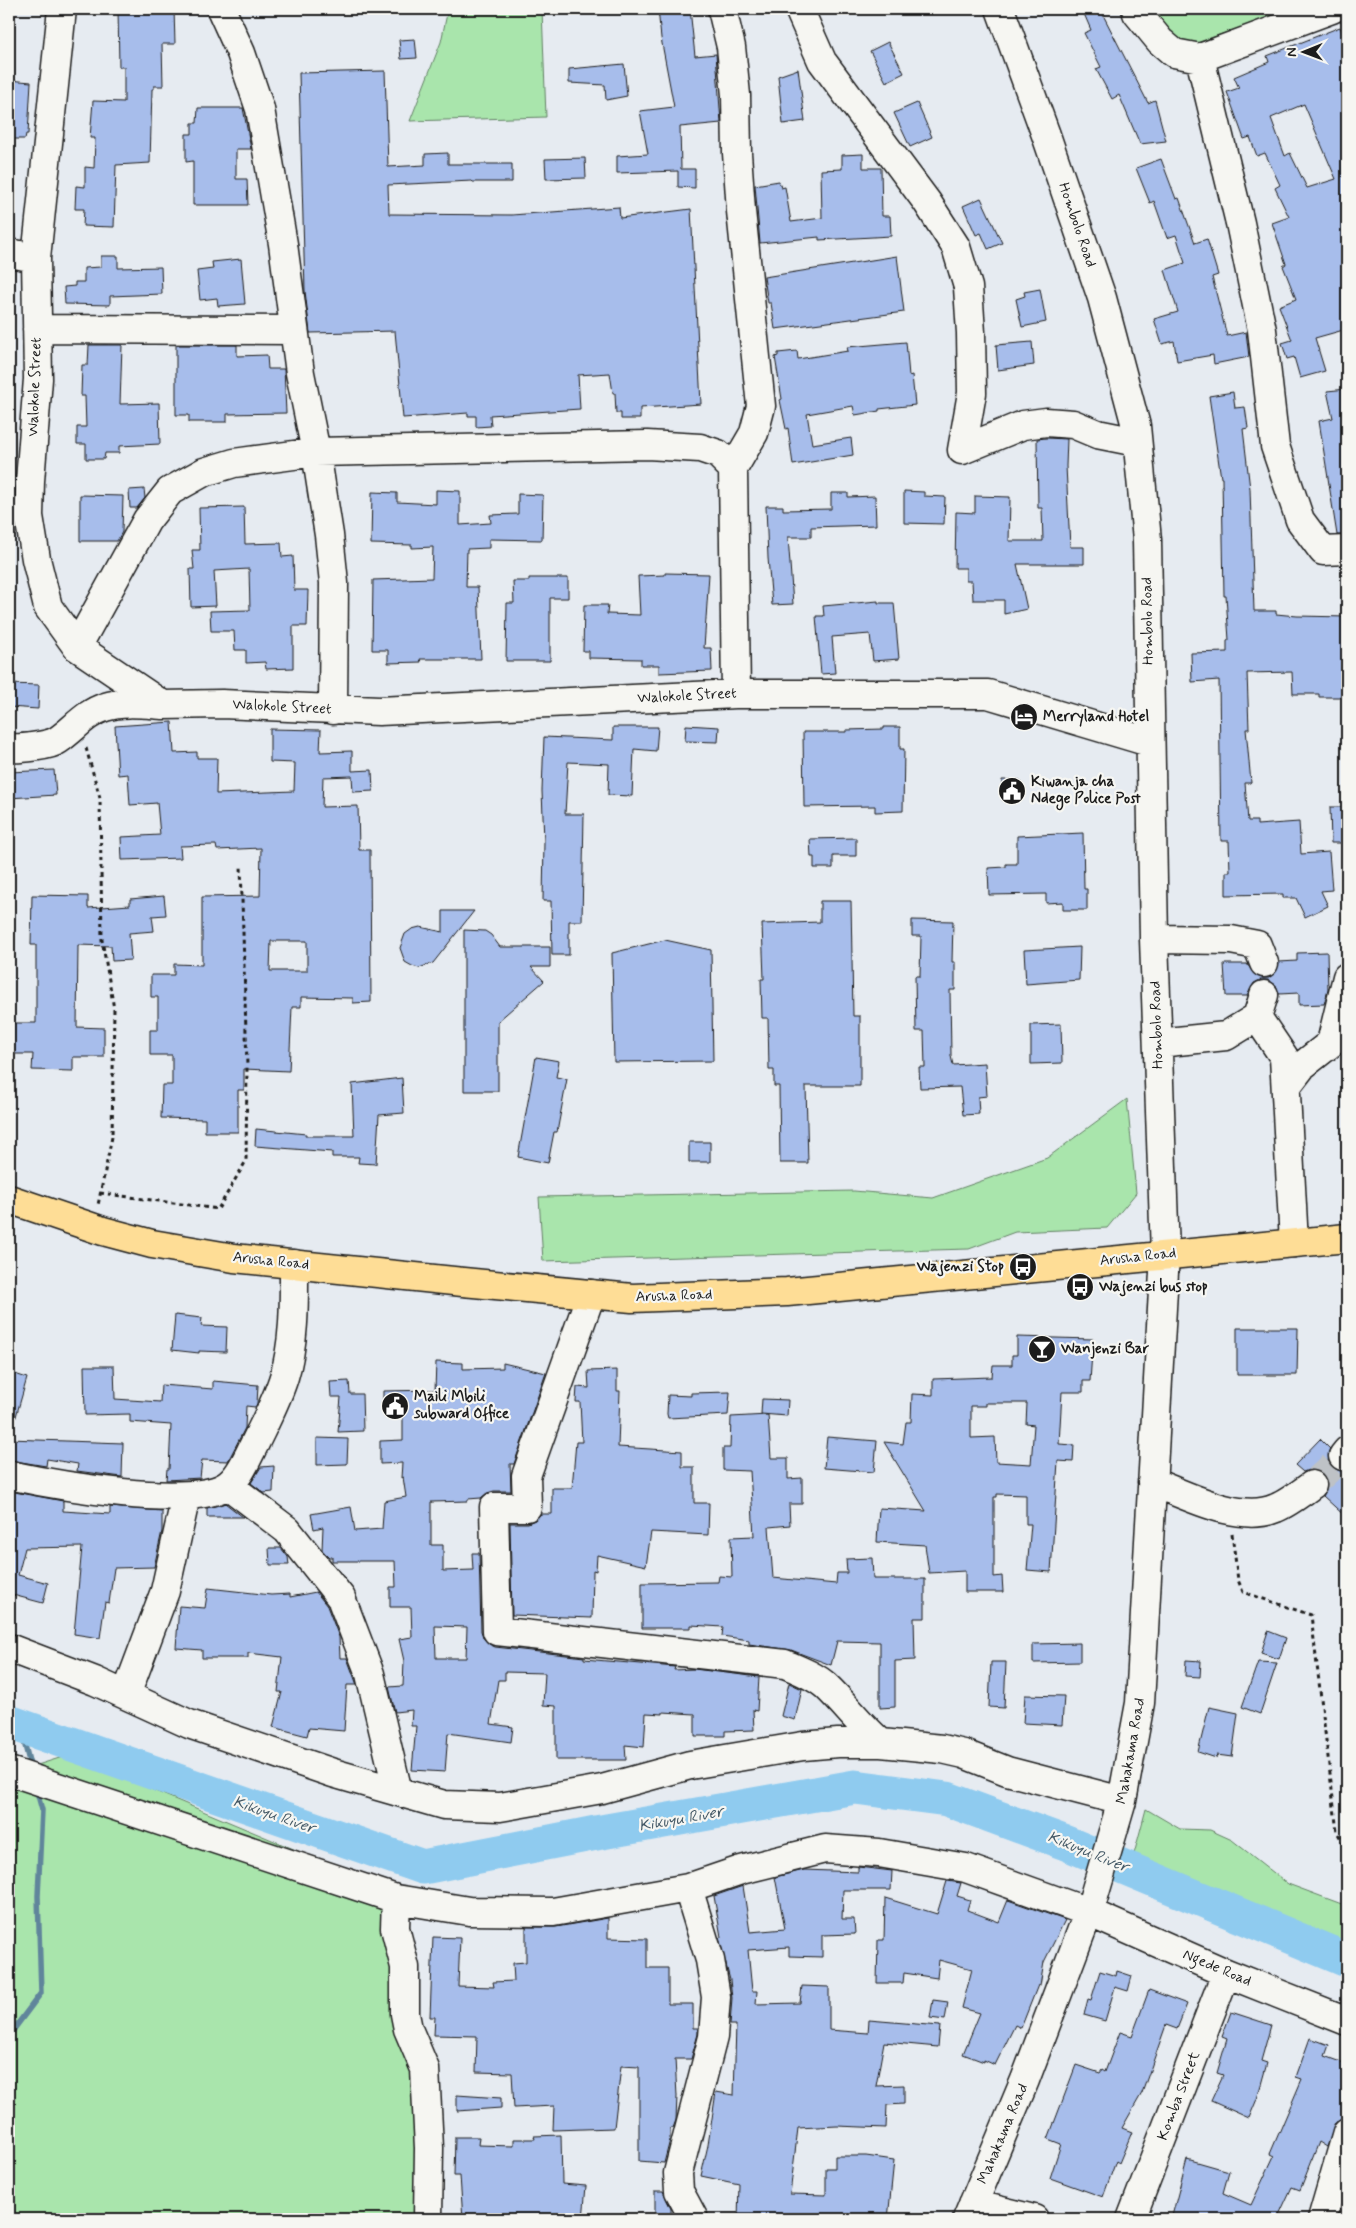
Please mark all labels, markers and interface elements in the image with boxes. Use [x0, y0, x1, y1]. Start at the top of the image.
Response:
north arrow [1278, 28, 1328, 78]
text: N [1283, 47, 1301, 57]
street label: Hombolo Road [1053, 180, 1101, 270]
street label: Walokole Street [23, 337, 47, 437]
street label: Hombolo Road [1137, 577, 1159, 665]
street label: Walokole Street [637, 683, 738, 709]
street label: Walokole Street [232, 694, 333, 720]
hotel icon: Merryland Hotel [1009, 702, 1039, 732]
place label: Merryland Hotel [1043, 707, 1149, 727]
place label: Kiwanja cha Ndege Police Post [1031, 772, 1141, 811]
public building icon: Kiwanja cha Ndege Police Post [997, 776, 1027, 806]
street label: Hombolo Road [1145, 981, 1169, 1069]
street label: Arusha Road [1099, 1243, 1177, 1271]
street label: Arusha Road [232, 1247, 310, 1275]
bus stop icon: Wajenzi Stop [1008, 1252, 1038, 1282]
place label: Wajenzi Stop [916, 1257, 1004, 1277]
bus stop icon: Wajenzi bus stop [1065, 1272, 1095, 1302]
place label: Wajenzi bus stop [1098, 1277, 1208, 1297]
street label: Arusha Road [635, 1285, 713, 1307]
bar icon: Wanjenzi Bar [1027, 1334, 1057, 1364]
place label: Wanjenzi Bar [1060, 1339, 1150, 1359]
place label: Maili Mbili subward Office [413, 1387, 510, 1424]
public building icon: Maili Mbili subward Office [380, 1391, 410, 1421]
street label: Mahakama Road [1112, 1696, 1150, 1806]
water label: Kikuyu River [230, 1791, 320, 1840]
water label: Kikuyu River [637, 1801, 727, 1837]
water label: Kikuyu River [1044, 1826, 1134, 1879]
street label: Ngede Road [1179, 1945, 1254, 1992]
street label: Komba Street [1153, 2049, 1205, 2143]
street label: Mahakama Road [973, 2081, 1033, 2187]

